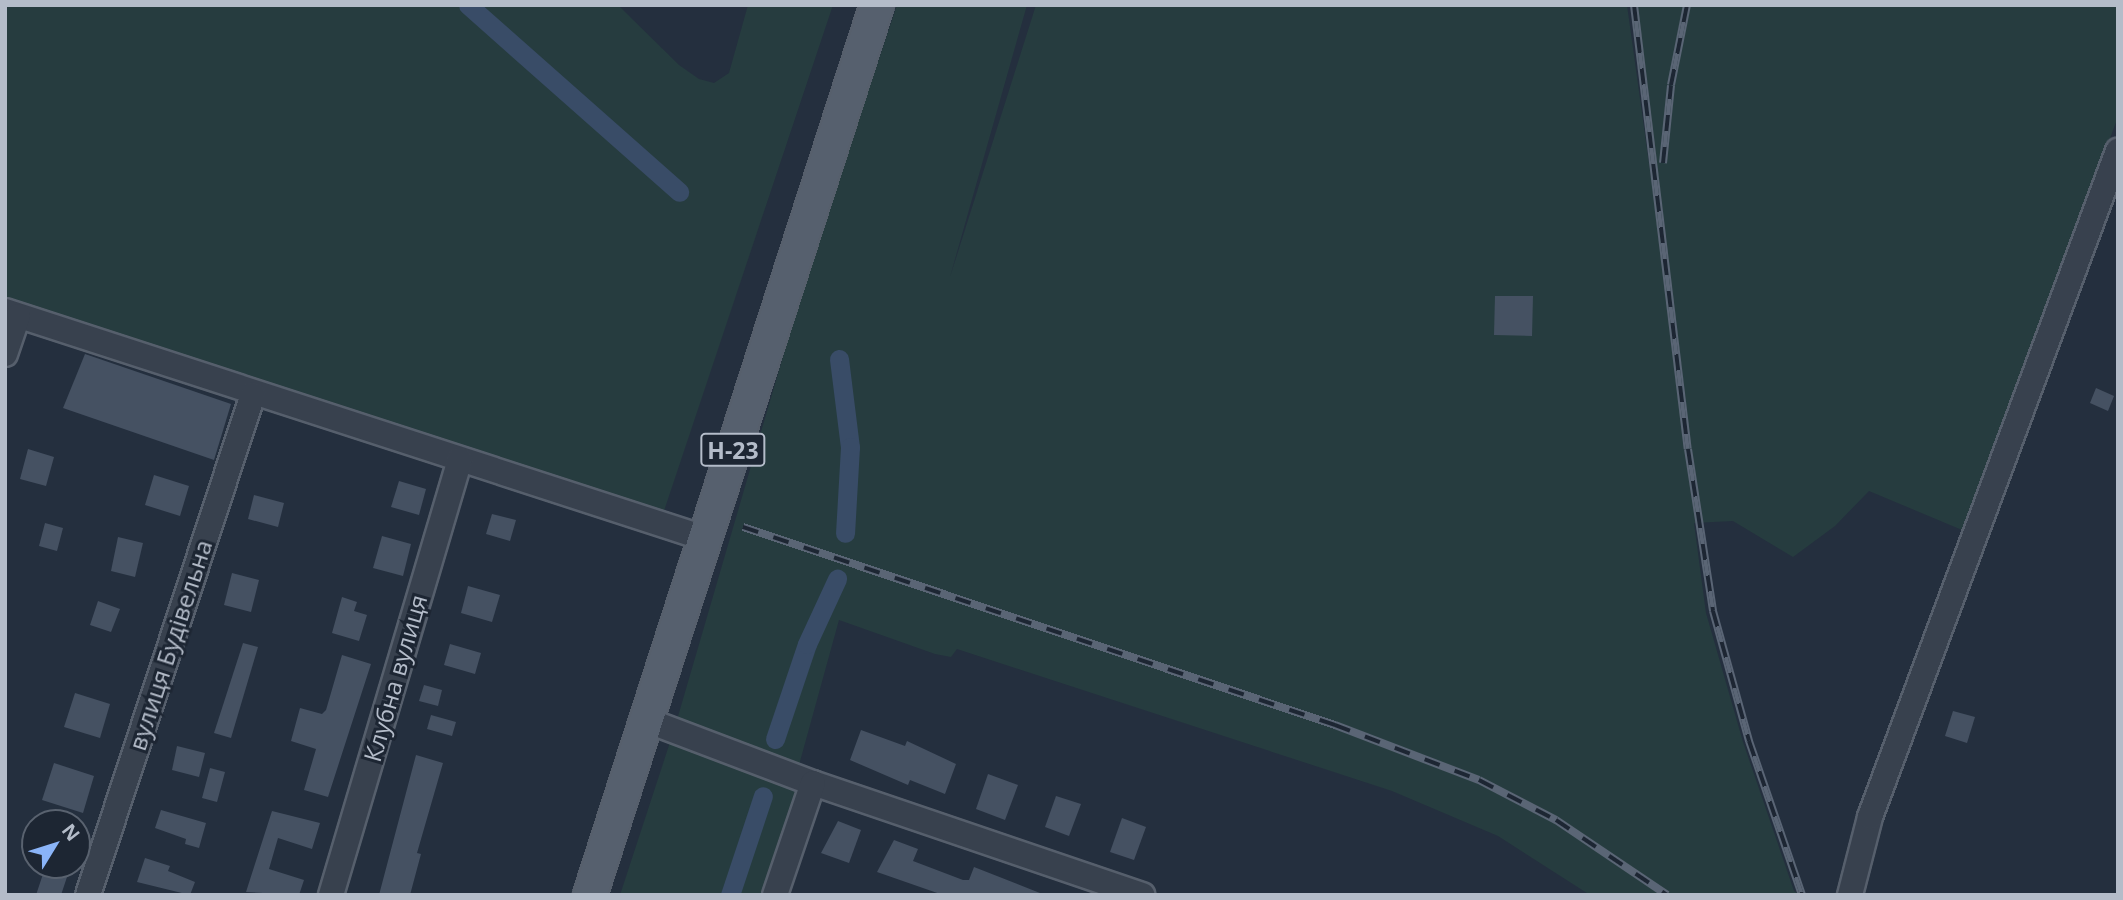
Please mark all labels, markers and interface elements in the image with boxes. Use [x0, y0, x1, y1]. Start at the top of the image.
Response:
road number: Н-23 [700, 431, 766, 470]
street label: вулиця Будівельна [122, 536, 218, 754]
street label: Клубна вулиця [357, 591, 433, 765]
north arrow [21, 809, 91, 879]
text: N [56, 818, 86, 846]

